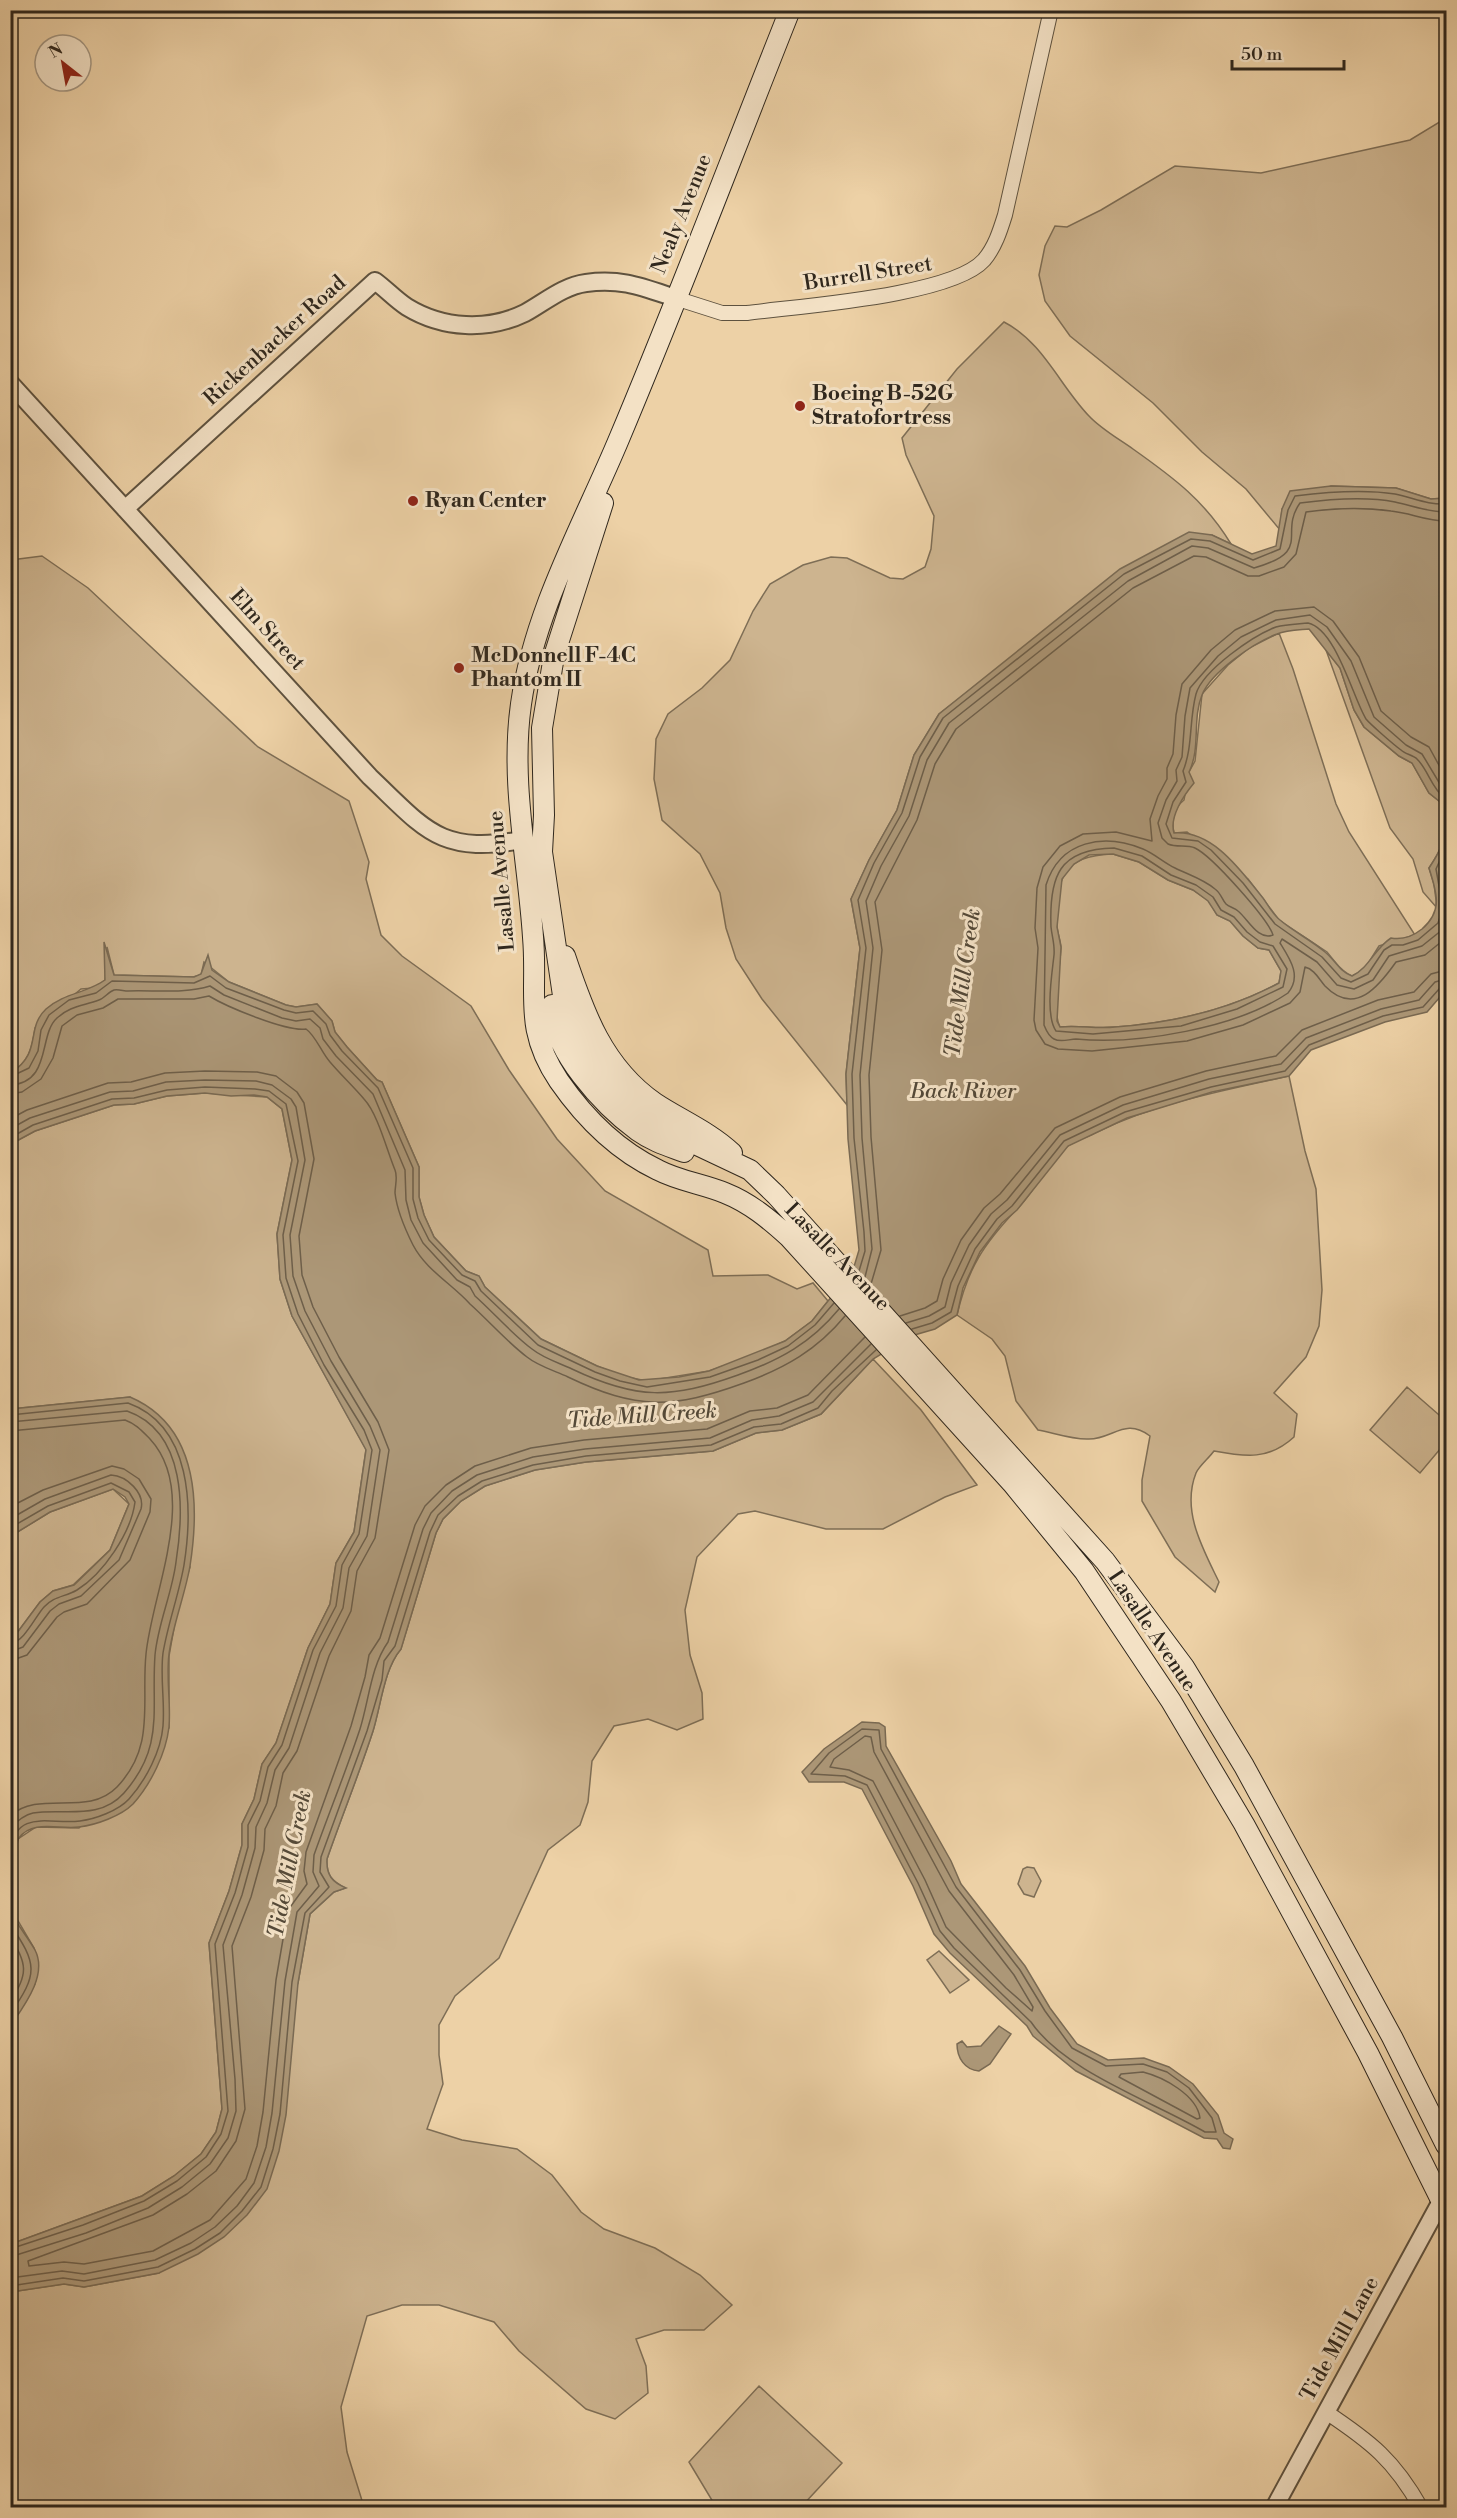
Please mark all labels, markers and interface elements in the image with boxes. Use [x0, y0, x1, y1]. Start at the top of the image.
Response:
north arrow [33, 33, 93, 93]
scale bar [1232, 33, 1344, 71]
text: N [45, 39, 67, 63]
text: 50 m [1241, 43, 1283, 66]
street label: Nealy Avenue [646, 150, 718, 278]
street label: Burrell Street [801, 251, 935, 297]
street label: Rickenbacker Road [198, 270, 352, 412]
place label: Boeing B-52G Stratofortress [812, 381, 954, 431]
marker: Boeing B-52G Stratofortress [793, 399, 807, 413]
place label: Ryan Center [425, 488, 547, 514]
marker: Ryan Center [406, 494, 420, 508]
street label: Elm Street [224, 584, 311, 676]
place label: McDonnell F-4C Phantom II [471, 643, 636, 693]
marker: McDonnell F-4C Phantom II [452, 661, 466, 675]
street label: Lasalle Avenue [483, 810, 521, 952]
water label: Tide Mill Creek [939, 907, 987, 1059]
water label: Back River [909, 1078, 1017, 1105]
street label: Lasalle Avenue [779, 1197, 895, 1317]
water label: Tide Mill Creek [566, 1397, 718, 1435]
street label: Lasalle Avenue [1102, 1565, 1202, 1697]
water label: Tide Mill Creek [262, 1788, 318, 1940]
street label: Tide Mill Lane [1295, 2272, 1385, 2406]

